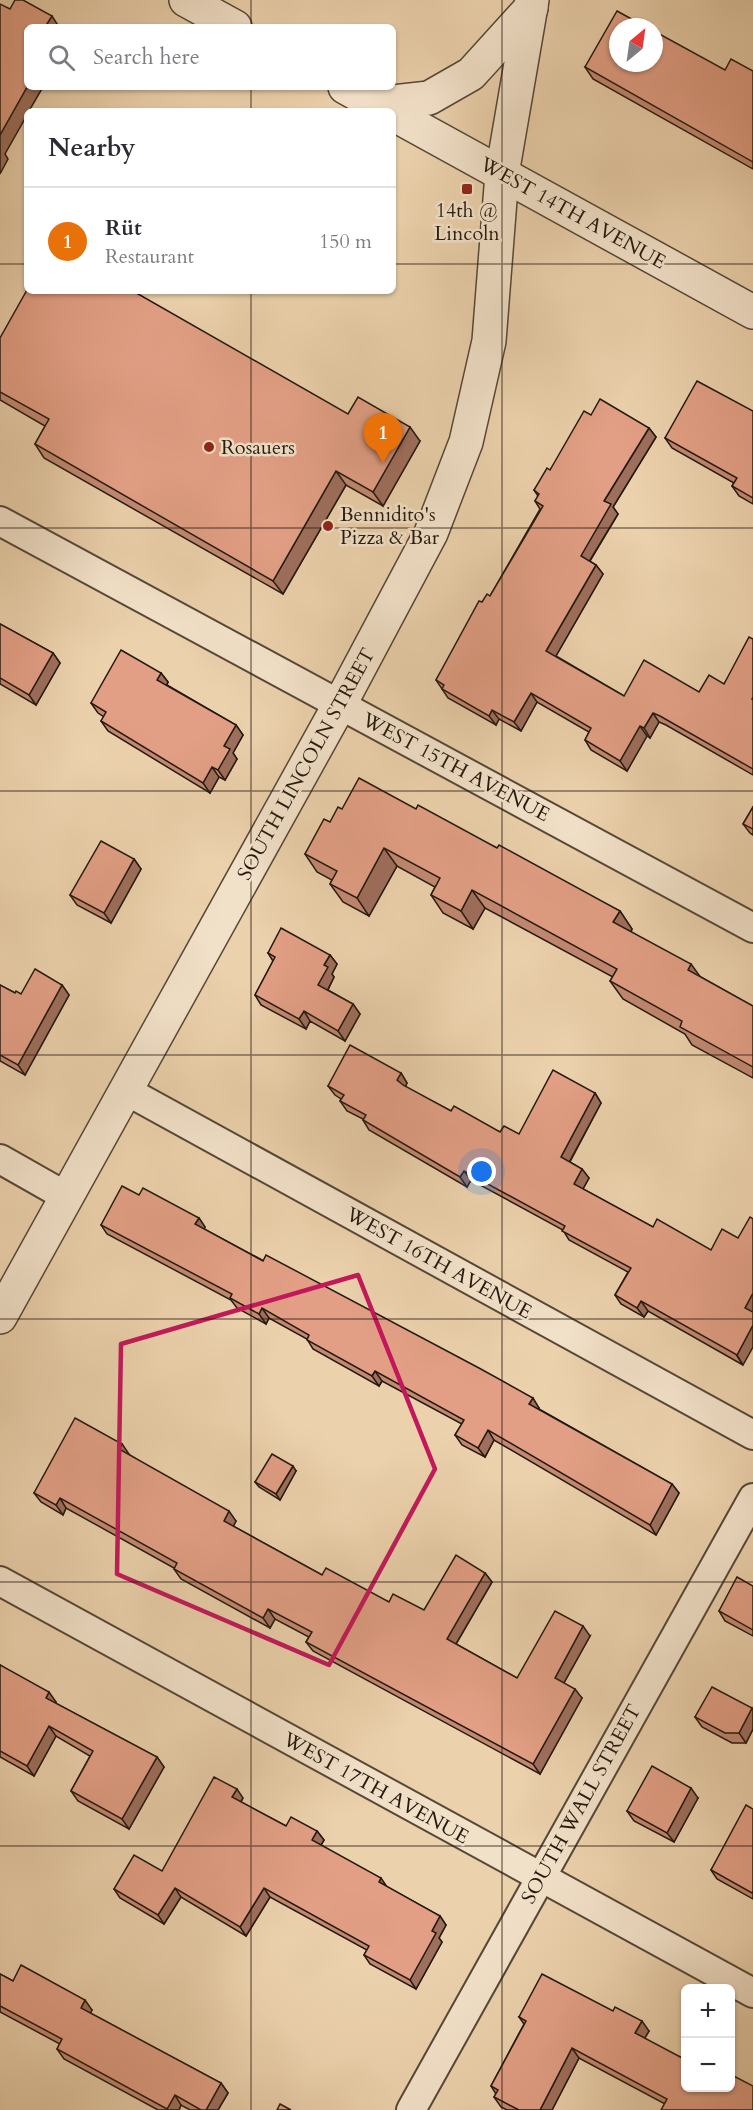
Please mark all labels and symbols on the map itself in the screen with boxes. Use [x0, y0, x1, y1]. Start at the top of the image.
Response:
north arrow [609, 18, 663, 72]
street label: WEST 14TH AVENUE [474, 150, 671, 275]
marker: 14th @ Lincoln [460, 182, 474, 196]
place label: 14th @ Lincoln [434, 197, 500, 247]
pin: 1 [364, 414, 403, 463]
place label: Rosauers [221, 434, 295, 461]
marker: Rosauers [202, 440, 216, 454]
place label: Bennidito's Pizza & Bar [340, 501, 440, 551]
marker: Bennidito's Pizza & Bar [321, 519, 335, 533]
street label: SOUTH LINCOLN STREET [231, 643, 381, 885]
street label: WEST 15TH AVENUE [357, 706, 554, 828]
your location [467, 1157, 496, 1186]
street label: WEST 16TH AVENUE [340, 1200, 537, 1325]
street label: SOUTH WALL STREET [515, 1699, 647, 1909]
street label: WEST 17TH AVENUE [277, 1725, 474, 1850]

